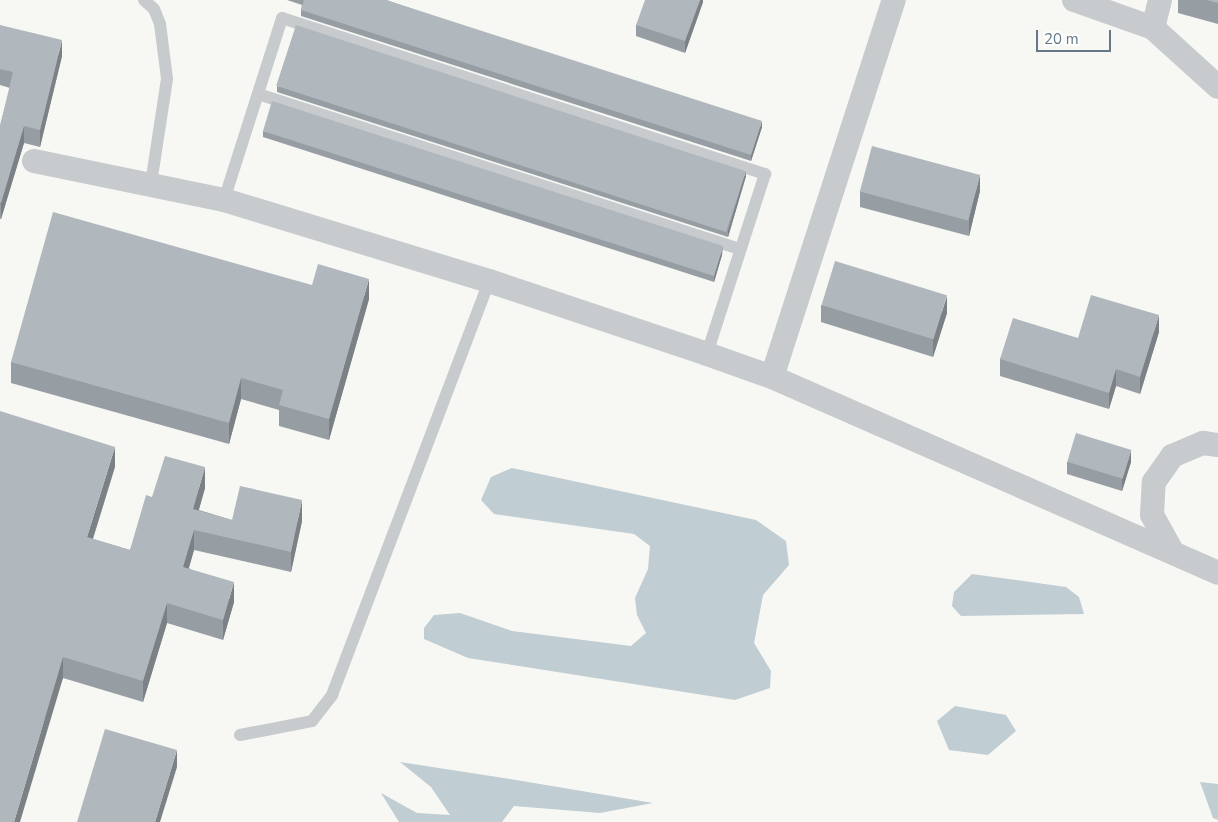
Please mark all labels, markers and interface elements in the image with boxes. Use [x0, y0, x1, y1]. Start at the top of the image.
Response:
scale bar [1038, 20, 1113, 52]
text: 20 m [1044, 29, 1079, 49]

